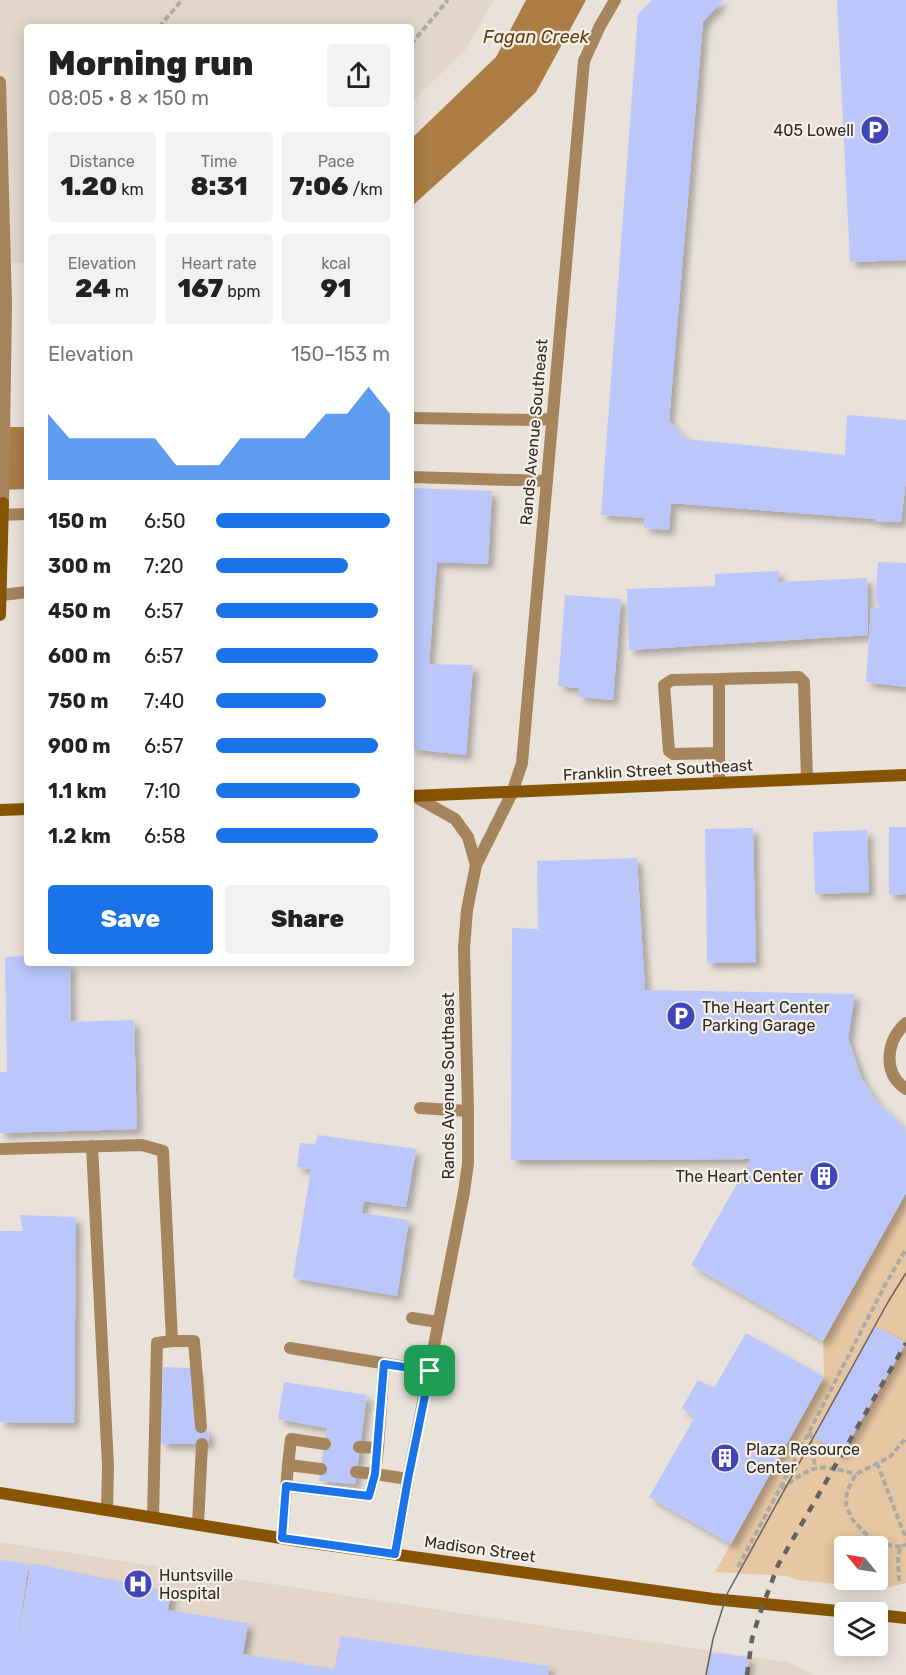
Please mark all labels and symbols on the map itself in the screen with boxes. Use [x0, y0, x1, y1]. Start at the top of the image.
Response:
water label: Fagan Creek [483, 26, 590, 48]
parking icon: 405 Lowell [859, 114, 891, 146]
place label: 405 Lowell [773, 121, 854, 140]
street label: Rands Avenue Southeast [516, 338, 552, 526]
street label: Franklin Street Southeast [562, 756, 754, 784]
street label: Rands Avenue Southeast [439, 992, 458, 1180]
place label: The Heart Center Parking Garage [702, 998, 830, 1035]
parking icon: The Heart Center Parking Garage [665, 1000, 697, 1032]
building icon: The Heart Center [808, 1160, 840, 1192]
place label: The Heart Center [675, 1167, 803, 1186]
pin [404, 1345, 455, 1396]
place label: Plaza Resource Center [746, 1440, 860, 1477]
building icon: Plaza Resource Center [709, 1442, 741, 1474]
street label: Madison Street [423, 1532, 537, 1566]
north arrow [834, 1536, 888, 1590]
place label: Huntsville Hospital [159, 1566, 233, 1603]
hospital icon: Huntsville Hospital [122, 1568, 154, 1600]

